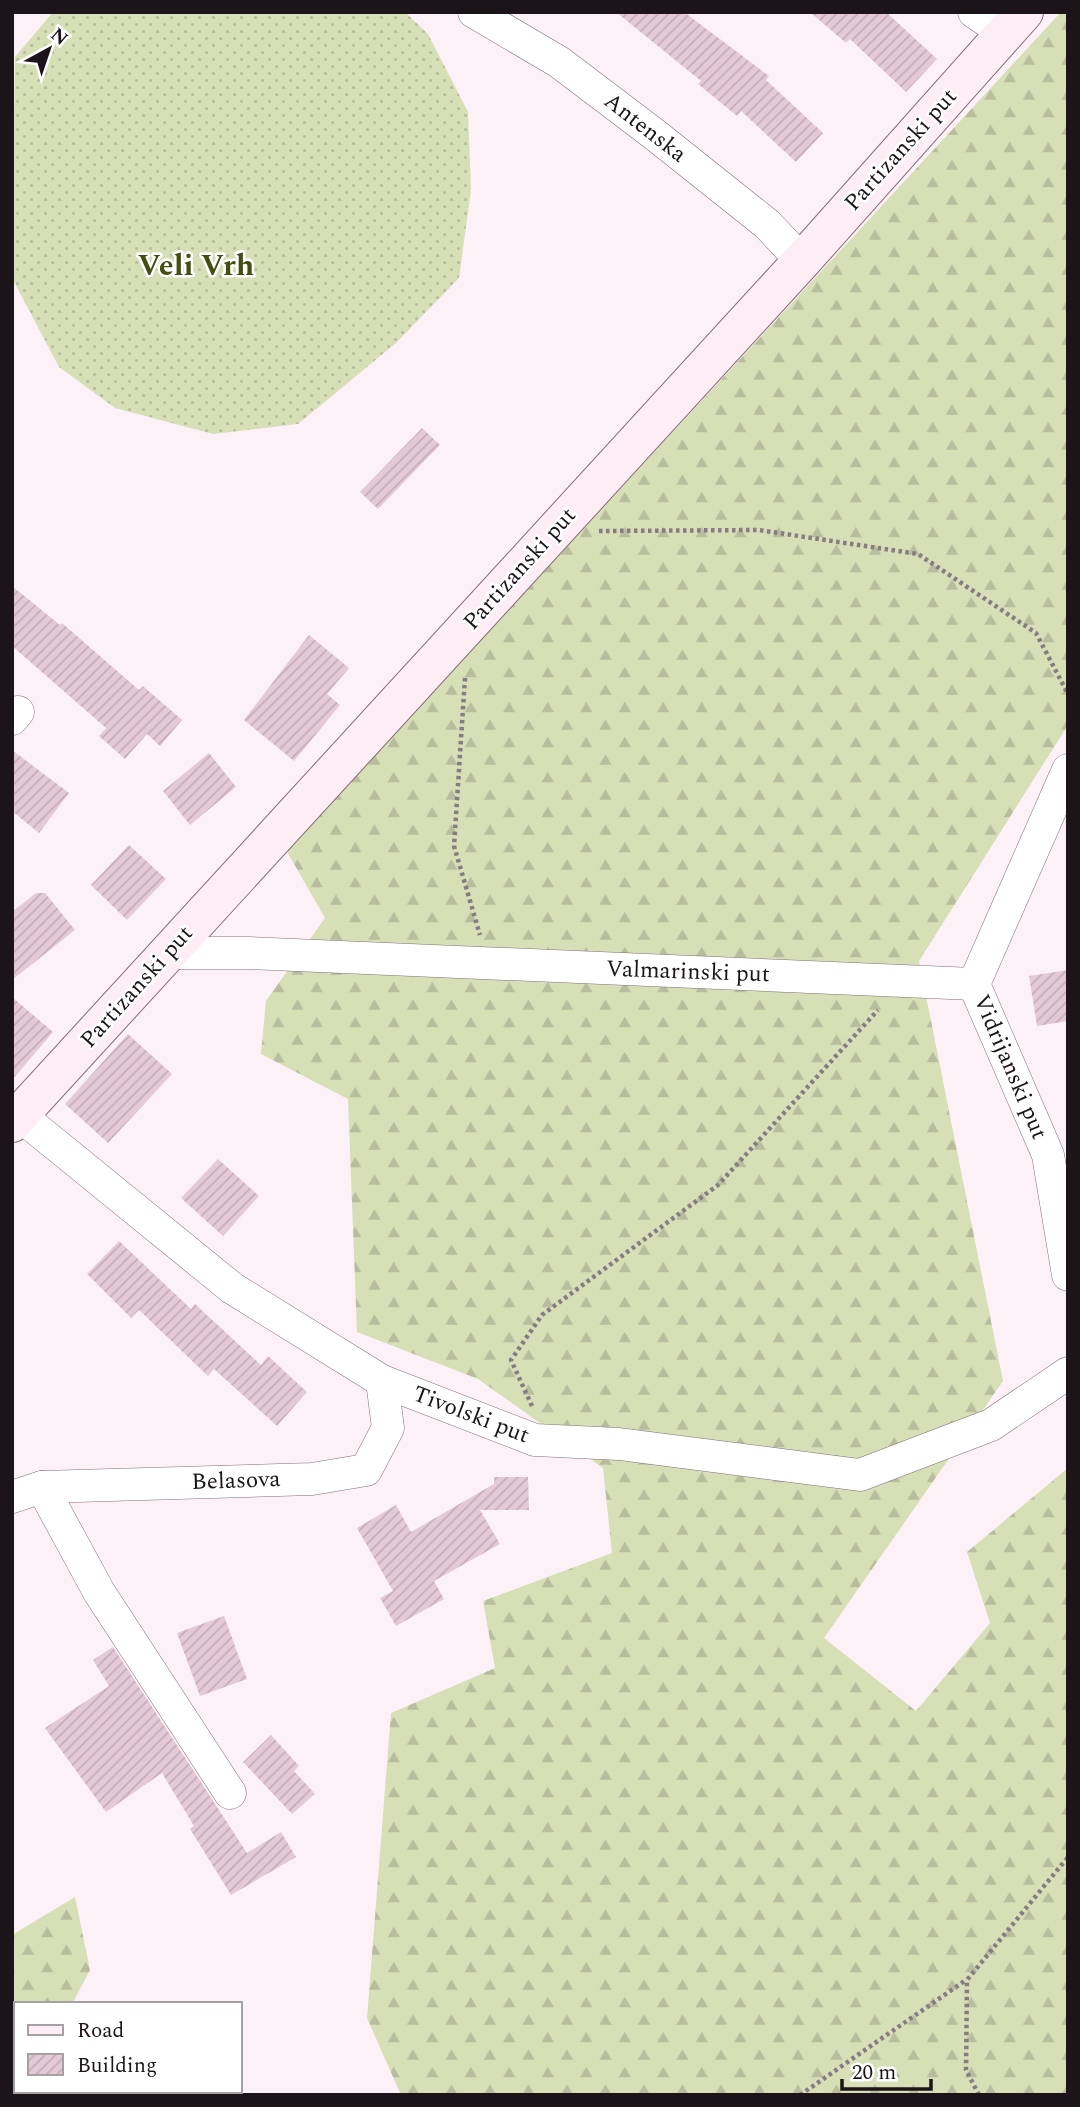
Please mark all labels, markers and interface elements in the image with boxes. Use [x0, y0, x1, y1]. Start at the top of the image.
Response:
north arrow [14, 14, 84, 84]
text: N [44, 21, 74, 53]
street label: Partizanski put [836, 81, 966, 219]
street label: Antenska [596, 84, 694, 172]
district label: Veli Vrh [138, 243, 254, 289]
street label: Partizanski put [455, 500, 585, 638]
street label: Partizanski put [72, 918, 202, 1056]
street label: Valmarinski put [606, 952, 770, 992]
street label: Vidrijanski put [964, 989, 1056, 1145]
street label: Tivolski put [408, 1377, 534, 1453]
street label: Belasova [191, 1462, 281, 1500]
legend [14, 2002, 242, 2093]
text: Road [77, 2015, 124, 2047]
scale bar [842, 2048, 931, 2092]
text: Building [77, 2050, 157, 2082]
text: 20 m [852, 2057, 896, 2089]

